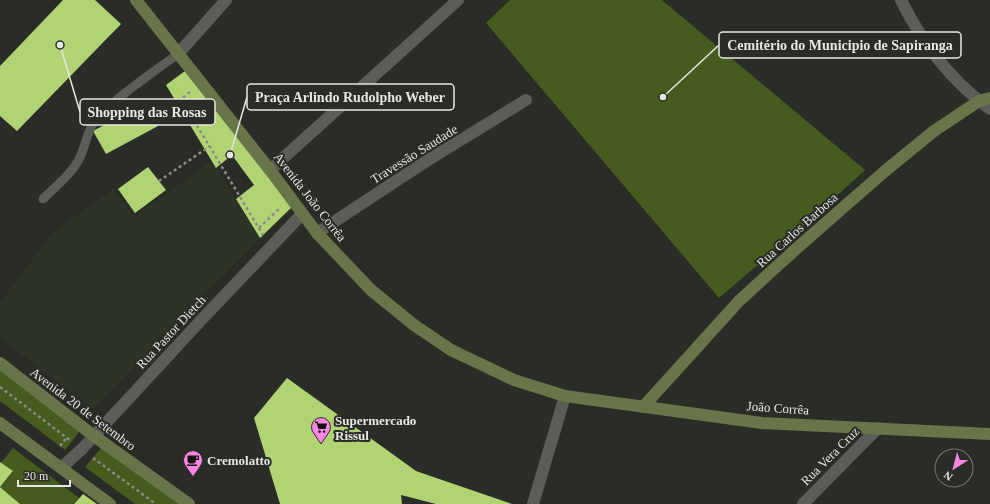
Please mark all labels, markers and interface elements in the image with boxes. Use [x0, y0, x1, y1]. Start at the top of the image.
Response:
callout: Cemitério do Municipio de Sapiranga [719, 32, 961, 58]
text: Cemitério do Municipio de Sapiranga [727, 38, 953, 53]
callout: Praça Arlindo Rudolpho Weber [247, 84, 454, 110]
text: Praça Arlindo Rudolpho Weber [255, 90, 445, 105]
callout: Shopping das Rosas [80, 99, 215, 125]
text: Shopping das Rosas [87, 105, 207, 120]
street label: Travessão Saudade [368, 121, 460, 187]
street label: Avenida João Corrêa [271, 150, 350, 245]
street label: Rua Carlos Barbosa [753, 189, 841, 270]
street label: Rua Pastor Dietch [133, 292, 209, 372]
street label: Avenida 20 de Setembro [27, 365, 139, 453]
street label: João Corrêa [746, 398, 810, 418]
place label: Supermercado Rissul [335, 413, 416, 443]
supermarket icon: Supermercado Rissul [310, 416, 332, 444]
street label: Rua Vera Cruz [798, 424, 862, 488]
north arrow [934, 448, 974, 488]
cafe icon: Cremolatto [182, 449, 204, 477]
place label: Cremolatto [207, 453, 270, 468]
scale bar [18, 462, 70, 488]
text: 20 m [24, 469, 49, 483]
text: N [941, 469, 955, 483]

